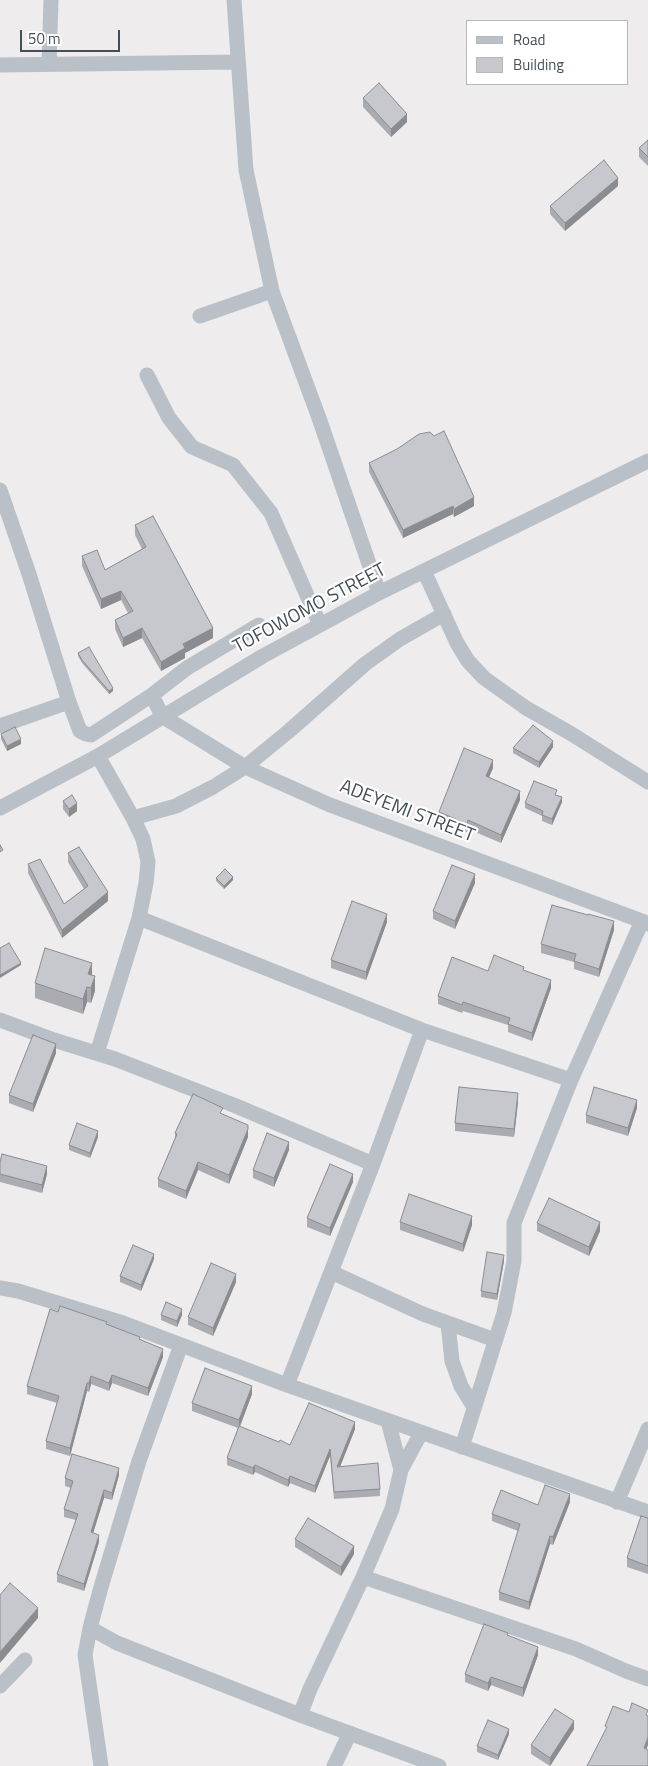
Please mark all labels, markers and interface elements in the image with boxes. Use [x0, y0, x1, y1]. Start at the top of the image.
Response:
scale bar [22, 20, 122, 52]
legend [466, 20, 628, 85]
text: 50 m [28, 27, 61, 50]
text: Road [513, 28, 545, 51]
text: Building [513, 53, 564, 76]
street label: TOFOWOMO STREET [230, 559, 390, 659]
street label: ADEYEMI STREET [336, 776, 478, 848]

